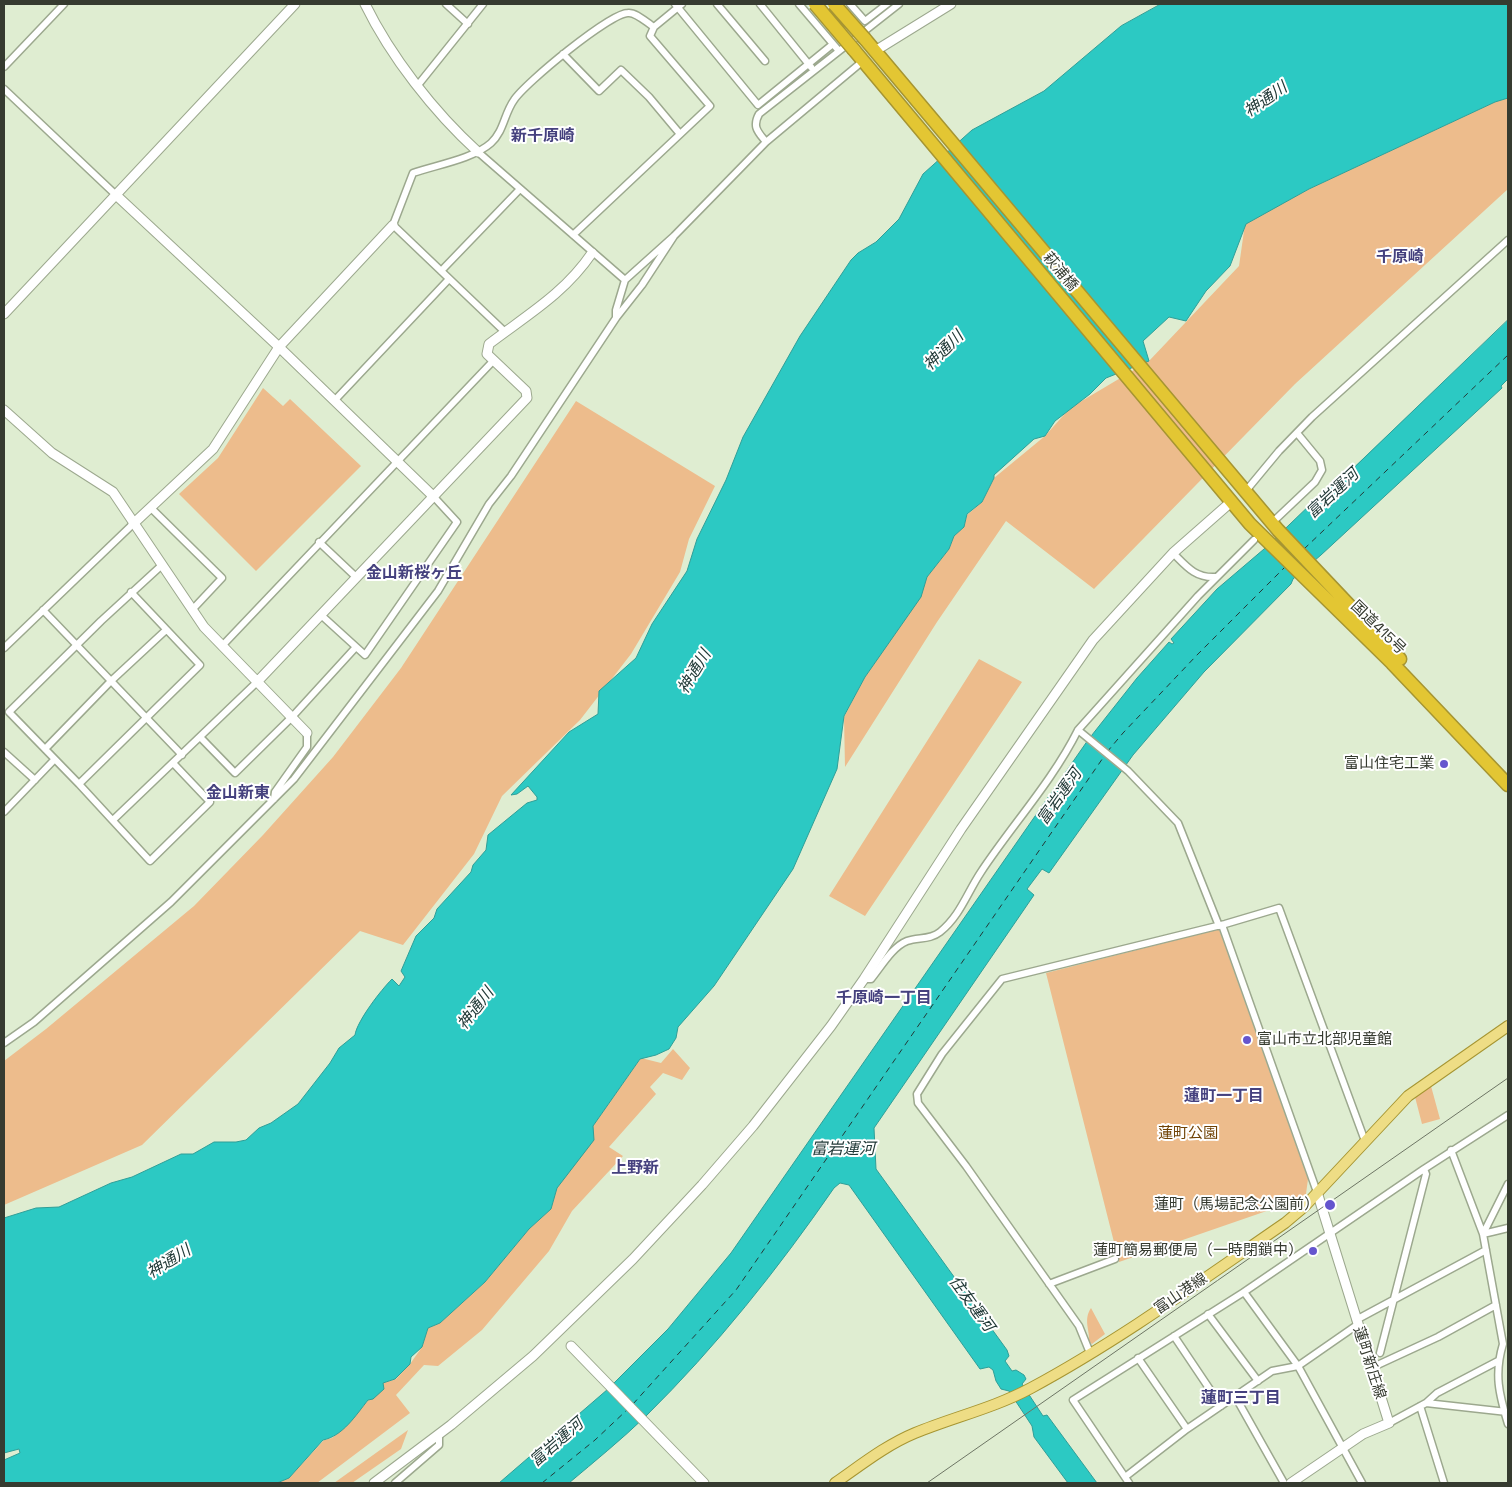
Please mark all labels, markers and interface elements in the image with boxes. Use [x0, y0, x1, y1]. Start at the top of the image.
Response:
water label: 神通川 [1241, 78, 1291, 122]
district label: 新千原崎 [511, 127, 575, 147]
district label: 千原崎 [1376, 248, 1424, 268]
street label: 萩浦橋 [1039, 249, 1081, 295]
water label: 神通川 [920, 327, 968, 375]
water label: 富岩運河 [1303, 465, 1363, 523]
district label: 金山新桜ヶ丘 [366, 564, 462, 584]
street label: 国道415号 [1347, 597, 1409, 659]
water label: 神通川 [674, 646, 716, 698]
place label: 富山住宅工業 [1344, 755, 1434, 773]
marker: 富山住宅工業 [1438, 758, 1450, 770]
water label: 富岩運河 [1034, 765, 1086, 829]
district label: 金山新東 [206, 784, 270, 804]
water label: 神通川 [454, 984, 498, 1034]
district label: 千原崎一丁目 [836, 989, 932, 1009]
place label: 富山市立北部児童館 [1257, 1031, 1392, 1049]
marker: 富山市立北部児童館 [1241, 1034, 1253, 1046]
district label: 蓮町一丁目 [1184, 1087, 1264, 1107]
park label: 蓮町公園 [1158, 1125, 1218, 1143]
water label: 富岩運河 [811, 1140, 875, 1160]
district label: 上野新 [611, 1159, 659, 1179]
place label: 蓮町（馬場記念公園前） [1154, 1196, 1319, 1214]
marker: 蓮町（馬場記念公園前） [1323, 1198, 1337, 1212]
water label: 神通川 [144, 1241, 194, 1283]
place label: 蓮町簡易郵便局（一時閉鎖中） [1093, 1242, 1303, 1260]
marker: 蓮町簡易郵便局（一時閉鎖中） [1307, 1245, 1319, 1257]
street label: 富山港線 [1151, 1270, 1211, 1318]
water label: 住友運河 [944, 1272, 998, 1336]
street label: 蓮町新庄線 [1349, 1325, 1389, 1401]
district label: 蓮町三丁目 [1201, 1389, 1281, 1409]
water label: 富岩運河 [527, 1415, 587, 1471]

